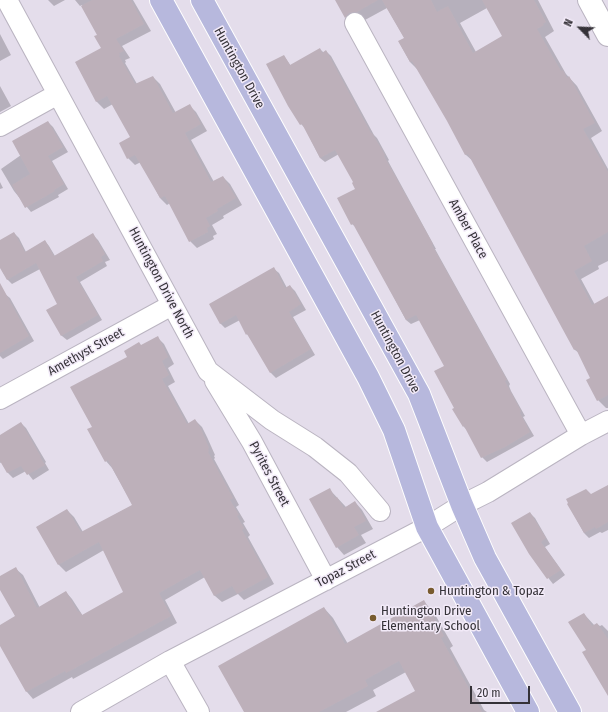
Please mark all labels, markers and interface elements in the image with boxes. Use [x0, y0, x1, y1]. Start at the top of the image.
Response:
north arrow [560, 8, 600, 48]
text: N [561, 17, 576, 29]
street label: Huntington Drive [210, 25, 268, 111]
street label: Amber Place [445, 196, 491, 262]
street label: Huntington Drive North [125, 225, 197, 341]
street label: Huntington Drive [367, 308, 423, 396]
street label: Amethyst Street [45, 325, 127, 379]
street label: Pyrites Street [245, 439, 293, 509]
street label: Topaz Street [313, 547, 379, 591]
place label: Huntington & Topaz [439, 583, 544, 599]
marker: Huntington & Topaz [426, 586, 436, 596]
place label: Huntington Drive Elementary School [381, 603, 480, 634]
marker: Huntington Drive Elementary School [368, 613, 378, 623]
scale bar [472, 678, 532, 704]
text: 20 m [477, 686, 501, 700]

